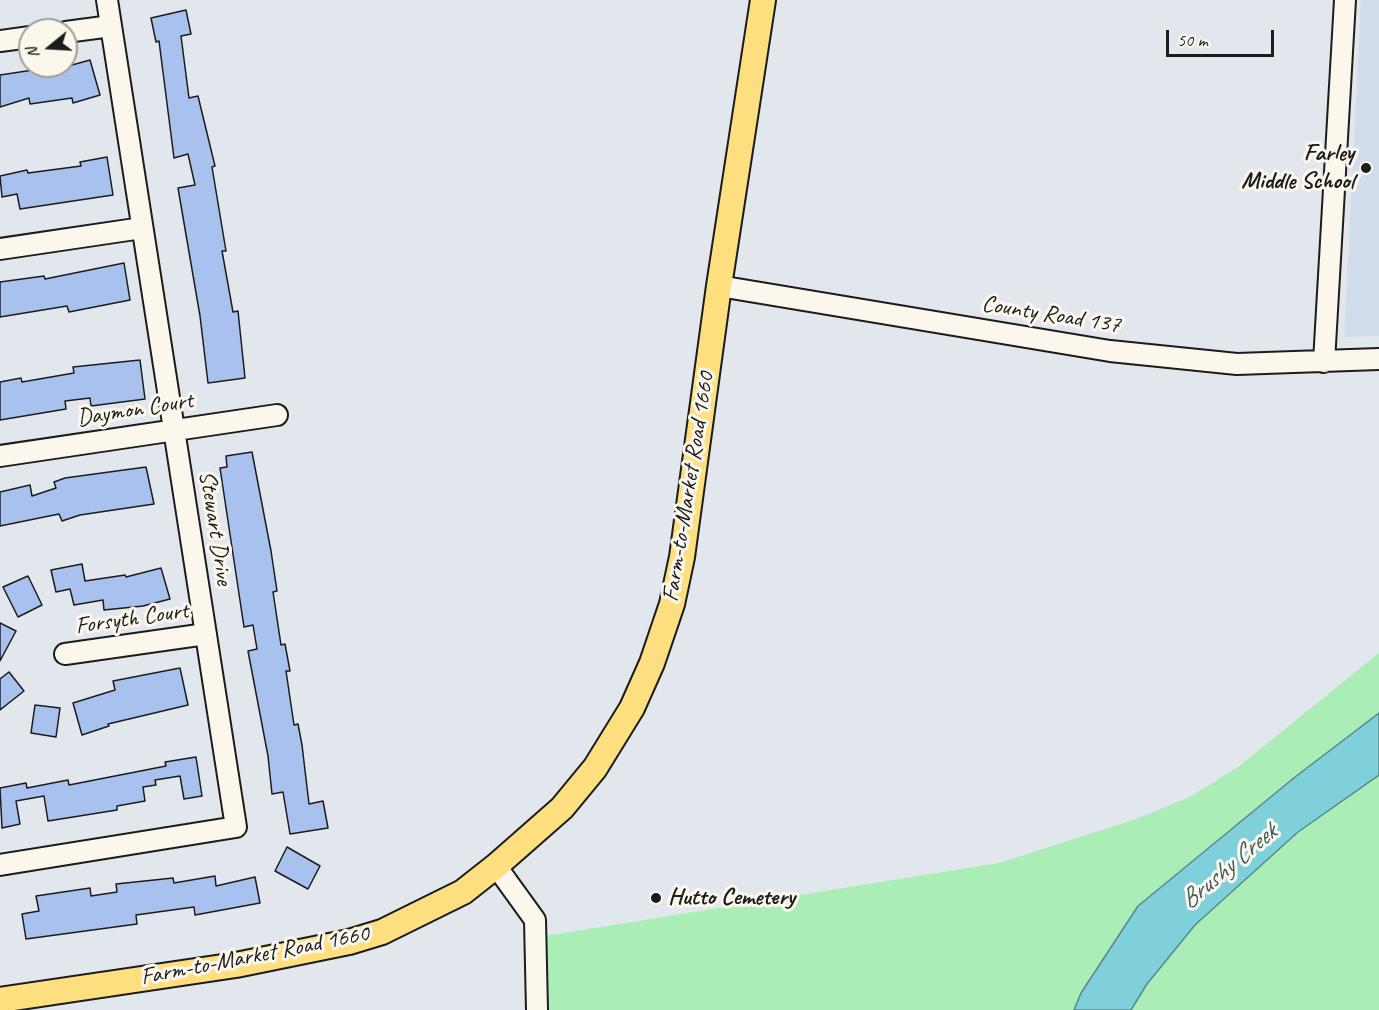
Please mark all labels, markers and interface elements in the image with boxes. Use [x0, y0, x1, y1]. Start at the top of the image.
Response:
north arrow [18, 18, 78, 78]
scale bar [1169, 18, 1277, 56]
text: 50 m [1177, 29, 1208, 51]
text: N [22, 45, 44, 61]
place label: Farley Middle School [1241, 140, 1354, 196]
marker: Farley Middle School [1359, 161, 1373, 175]
street label: County Road 137 [980, 290, 1122, 340]
street label: Farm-to-Market Road 1660 [657, 370, 721, 604]
street label: Daymon Court [75, 387, 195, 433]
street label: Stewart Drive [192, 469, 238, 587]
street label: Forsyth Court [74, 597, 190, 641]
water label: Brushy Creek [1174, 818, 1284, 916]
place label: Hutto Cemetery [668, 884, 795, 912]
marker: Hutto Cemetery [649, 891, 663, 905]
street label: Farm-to-Market Road 1660 [138, 920, 372, 992]

